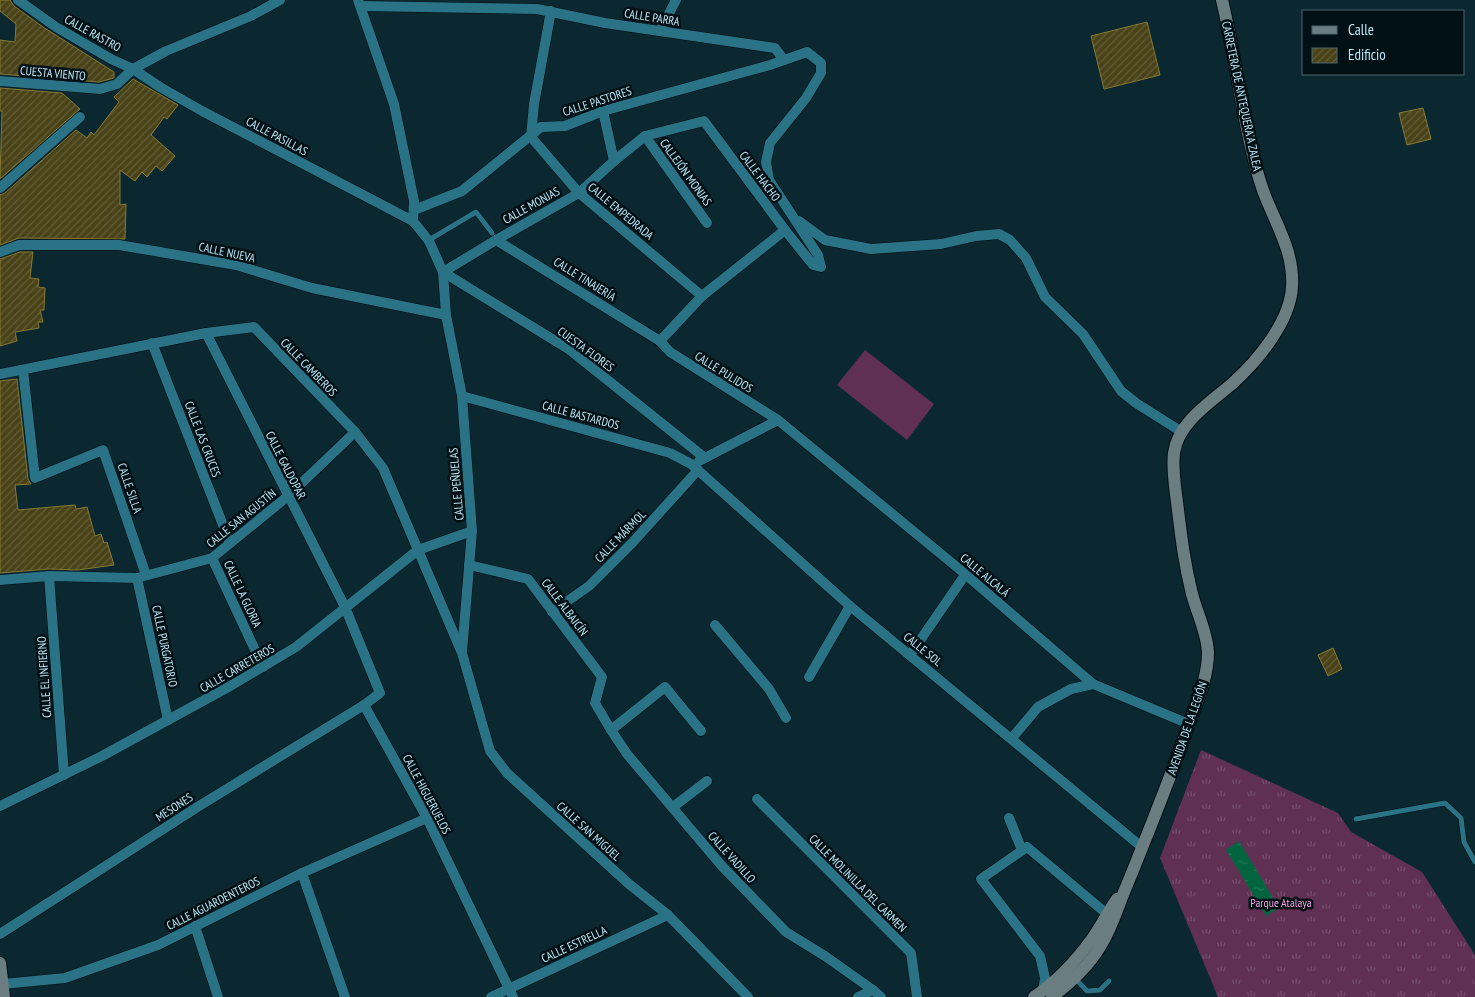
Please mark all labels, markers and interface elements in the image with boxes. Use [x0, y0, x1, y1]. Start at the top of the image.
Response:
street label: CALLE PARRA [623, 5, 681, 29]
legend [1302, 10, 1465, 75]
street label: CALLE RASTRO [62, 11, 124, 55]
street label: CARRETERA DE ANTEQUERA A ZALEA [1219, 20, 1265, 173]
text: Calle [1348, 20, 1374, 39]
text: Edificio [1348, 45, 1386, 64]
street label: CUESTA VIENTO [20, 63, 87, 83]
street label: CALLE PASTORES [561, 83, 633, 119]
street label: CALLE PASILLAS [244, 113, 310, 159]
street label: CALLEJÓN MONJAS [657, 136, 715, 208]
street label: CALLE HACHO [736, 148, 784, 204]
street label: CALLE EMPEDRADA [585, 179, 657, 243]
street label: CALLE MONJAS [500, 183, 562, 227]
street label: CALLE NUEVA [197, 239, 257, 265]
street label: CALLE TINAJERÍA [551, 254, 619, 304]
street label: CUESTA FLORES [555, 323, 617, 375]
street label: CALLE CAMBEROS [278, 335, 340, 399]
street label: CALLE PULIDOS [692, 348, 756, 396]
street label: CALLE BASTARDOS [541, 398, 621, 432]
street label: CALLE LAS CRUCES [182, 399, 224, 479]
street label: CALLE GALDOPAR [262, 429, 310, 502]
street label: CALLE PEÑUELAS [445, 447, 467, 521]
street label: CALLE SILLA [114, 461, 146, 515]
street label: CALLE SAN AGUSTÍN [203, 485, 279, 551]
street label: CALLE MÁRMOL [591, 507, 649, 565]
street label: CALLE ALCALÁ [957, 550, 1013, 600]
street label: CALLE LA GLORIA [221, 558, 265, 630]
street label: CALLE ALBAICÍN [539, 575, 591, 639]
street label: CALLE PURGATORIO [149, 604, 181, 689]
street label: CALLE SOL [901, 629, 945, 669]
street label: CALLE EL INFIERNO [34, 635, 54, 718]
street label: CALLE CARRETEROS [197, 641, 277, 695]
street label: AVENIDA DE LA LEGIÓN [1164, 679, 1210, 777]
street label: CALLE HIGUERUELOS [400, 752, 454, 836]
street label: MESONES [153, 789, 195, 825]
street label: CALLE SAN MIGUEL [554, 798, 624, 864]
street label: CALLE VADILLO [705, 828, 759, 886]
street label: CALLE MOLINILLA DEL CARMEN [806, 831, 910, 935]
street label: CALLE AGUARDENTEROS [164, 873, 262, 933]
park label: Parque Atalaya [1250, 895, 1312, 910]
street label: CALLE ESTRELLA [539, 922, 610, 966]

